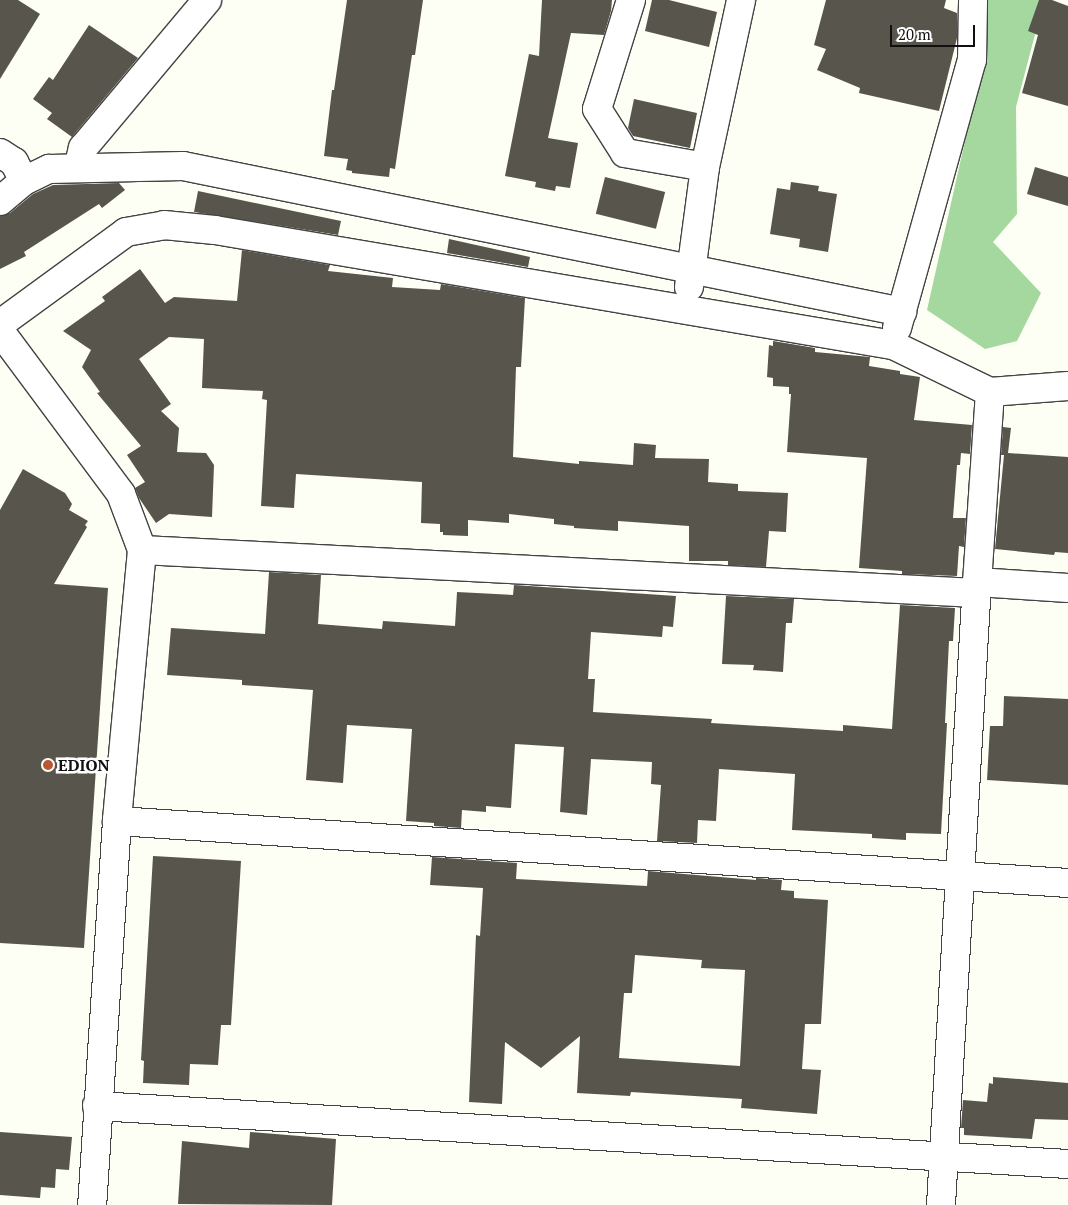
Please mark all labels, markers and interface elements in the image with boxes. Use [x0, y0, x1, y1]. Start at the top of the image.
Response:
scale bar [893, 15, 978, 47]
text: 20 m [898, 24, 931, 44]
place label: EDION [58, 755, 110, 775]
marker: EDION [42, 759, 54, 771]

